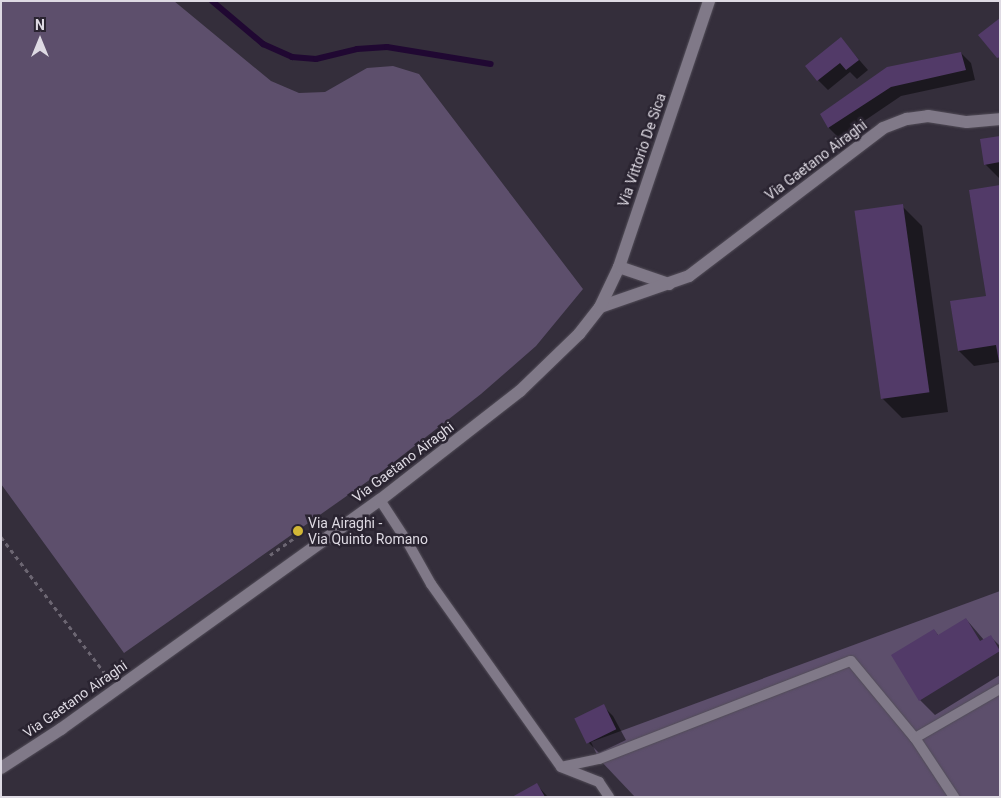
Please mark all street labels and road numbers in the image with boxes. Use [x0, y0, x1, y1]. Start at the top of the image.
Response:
street label: Via Vittorio De Sica [615, 91, 669, 209]
street label: Via Gaetano Airaghi [762, 116, 870, 204]
street label: Via Gaetano Airaghi [349, 418, 457, 506]
street label: Via Gaetano Airaghi [20, 657, 130, 741]

